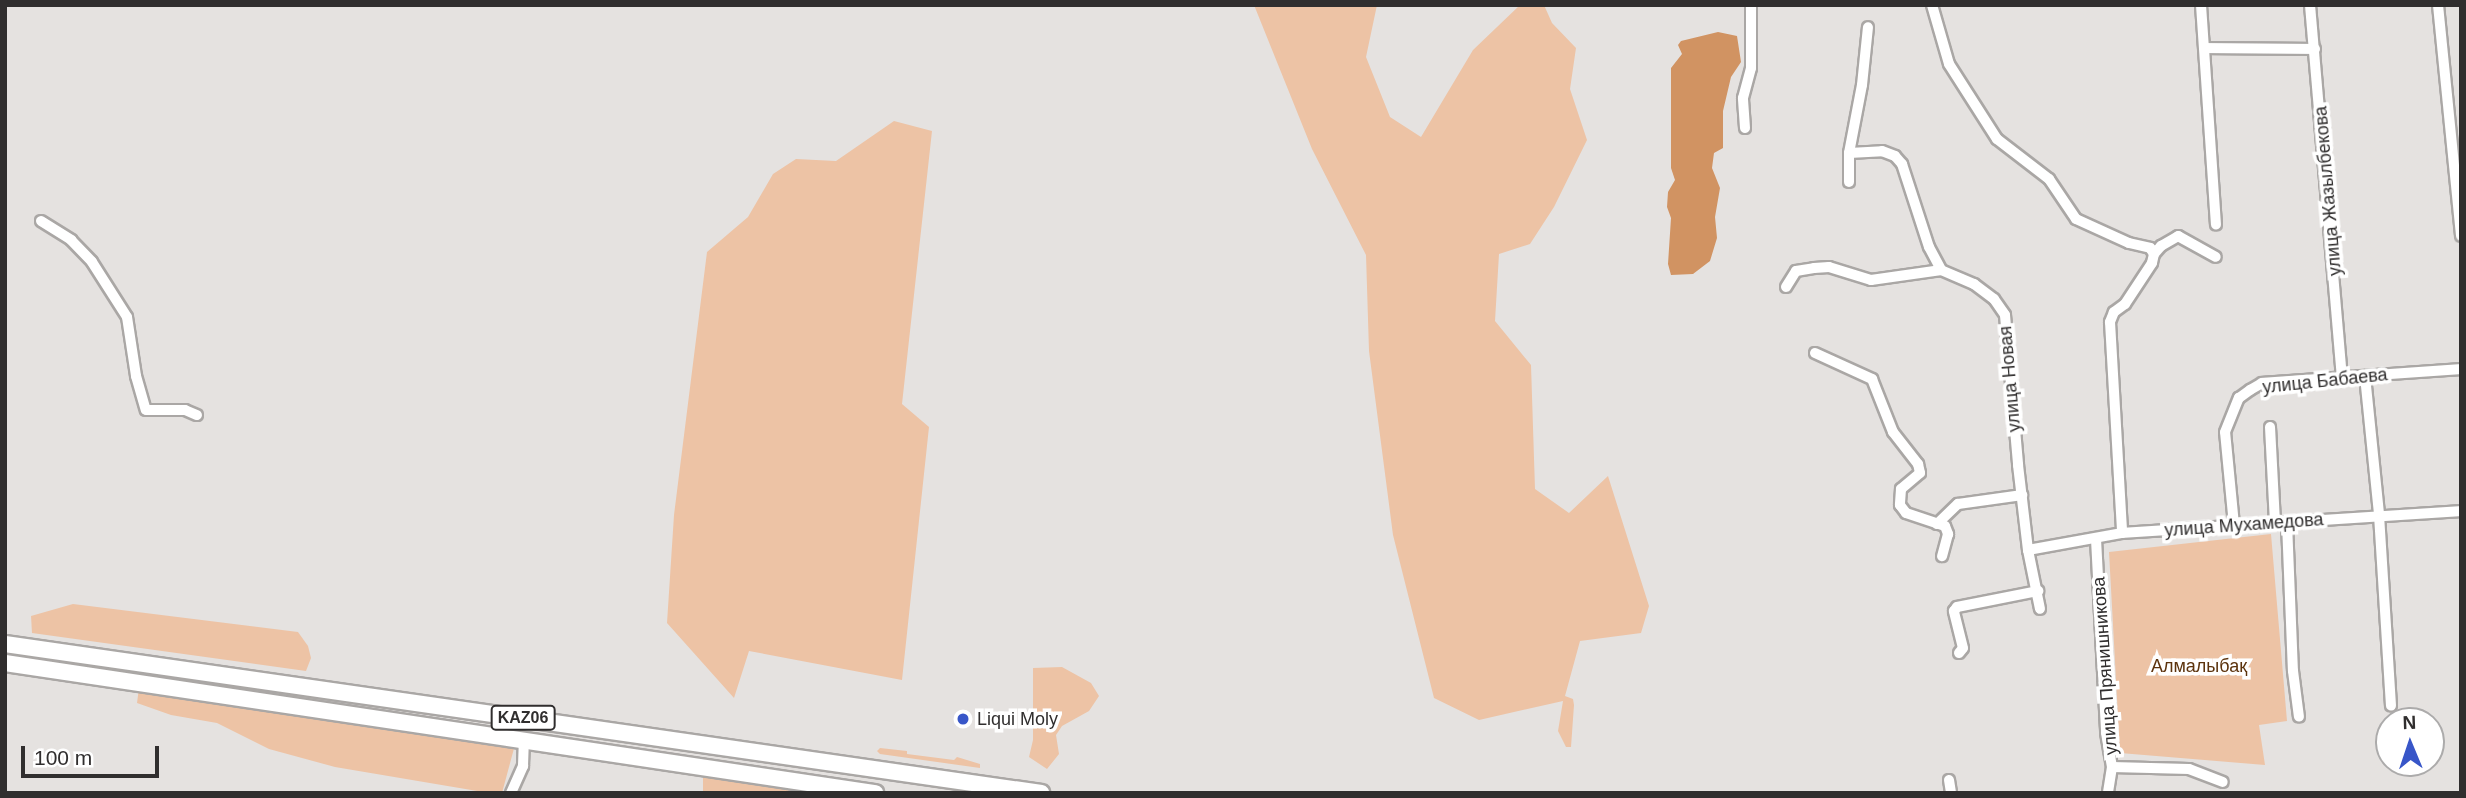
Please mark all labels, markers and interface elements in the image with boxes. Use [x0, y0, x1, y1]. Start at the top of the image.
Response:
street label: улица Жазылбекова [2310, 105, 2346, 277]
street label: улица Новая [1995, 325, 2025, 433]
street label: улица Бабаева [2261, 364, 2389, 398]
street label: улица Мухамедова [2164, 509, 2324, 541]
street label: улица Прянишникова [2088, 576, 2122, 756]
park label: Алмалыбақ [2151, 655, 2247, 677]
road number: KАZ06 [490, 706, 556, 730]
north arrow [2375, 707, 2445, 777]
place label: Liqui Moly [977, 708, 1058, 730]
marker: Liqui Moly [955, 711, 971, 727]
text: N [2402, 712, 2417, 733]
scale bar [24, 732, 163, 776]
text: 100 m [34, 746, 92, 769]

